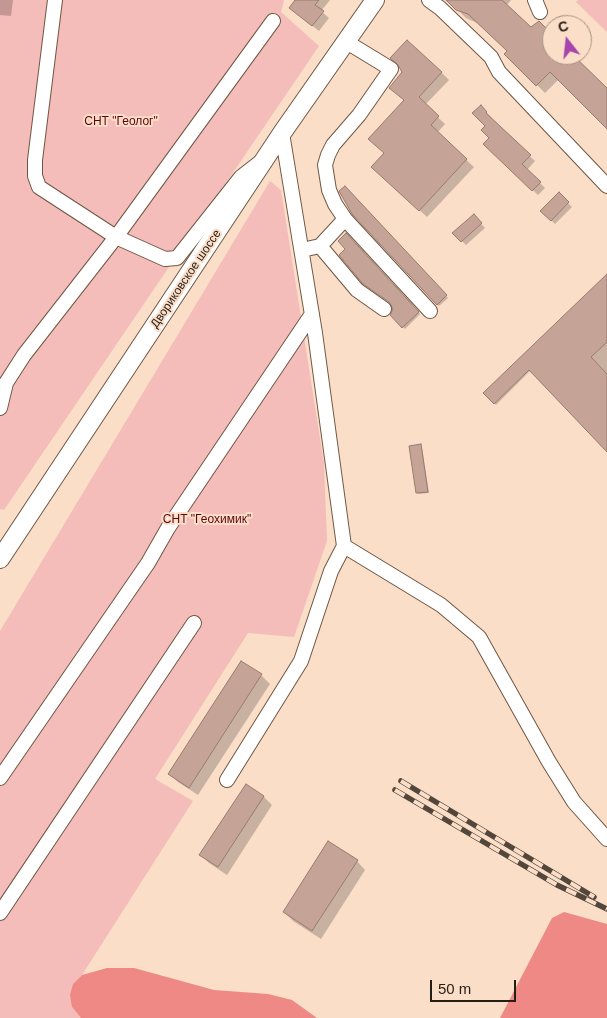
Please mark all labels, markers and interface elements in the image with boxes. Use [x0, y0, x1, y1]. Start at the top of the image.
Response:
north arrow [542, 15, 592, 65]
text: С [556, 17, 570, 36]
park label: СНТ "Геолог" [84, 115, 158, 129]
street label: Двориковское шоссе [148, 227, 224, 331]
park label: СНТ "Геохимик" [163, 513, 251, 527]
scale bar [432, 970, 518, 1002]
text: 50 m [438, 980, 471, 997]

